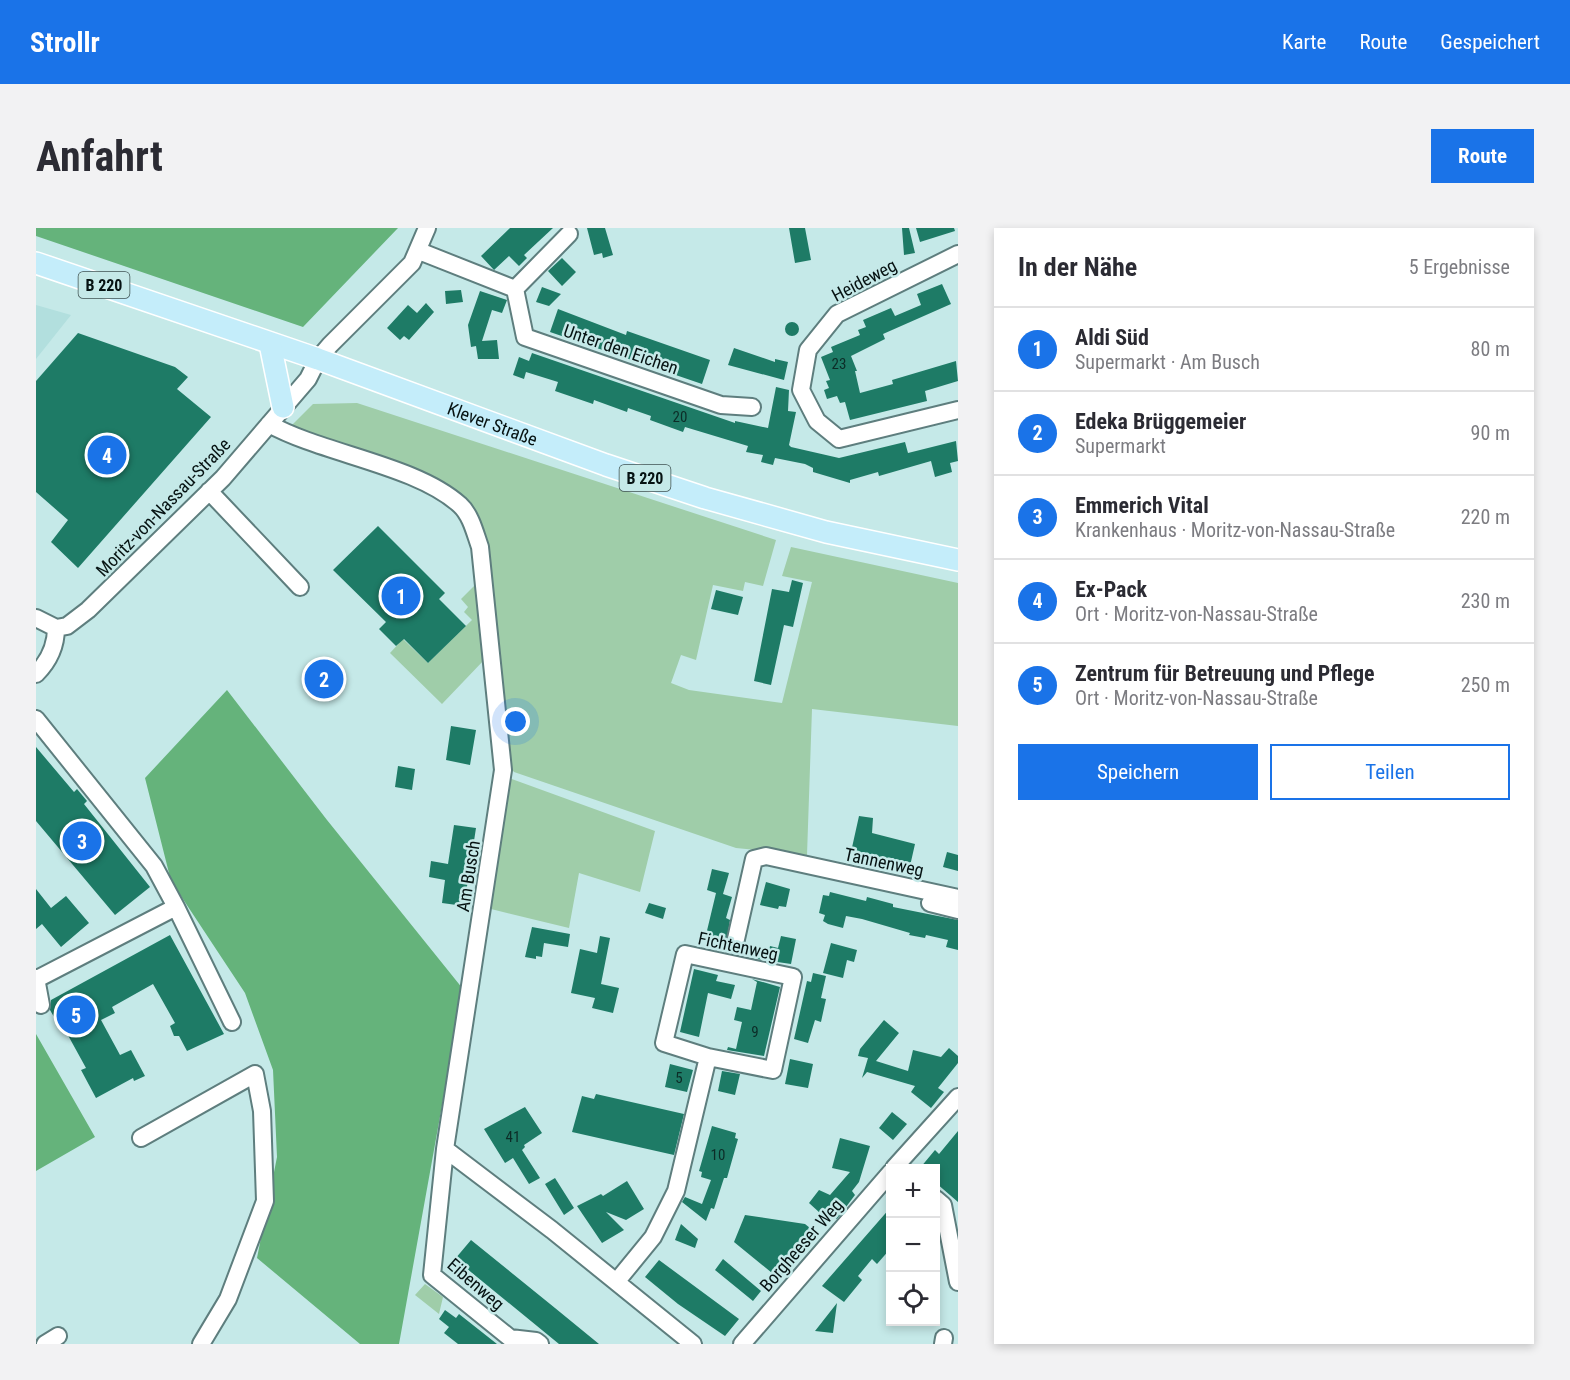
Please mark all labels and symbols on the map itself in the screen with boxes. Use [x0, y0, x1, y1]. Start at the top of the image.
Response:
street label: Heideweg [828, 254, 900, 306]
road number: B 220 [78, 272, 130, 298]
street label: Unter den Eichen [561, 320, 681, 378]
house number: 23 [832, 355, 846, 373]
street label: Klever Straße [445, 397, 540, 449]
house number: 20 [673, 408, 687, 426]
pin: 4 [88, 432, 126, 478]
street label: Moritz-von-Nassau-Straße [92, 434, 234, 580]
road number: B 220 [620, 465, 670, 491]
pin: 1 [382, 574, 421, 619]
pin: 2 [304, 656, 344, 702]
your location [501, 707, 530, 736]
pin: 3 [62, 818, 102, 864]
street label: Am Busch [452, 839, 484, 913]
street label: Tannenweg [842, 843, 926, 881]
street label: Fichtenweg [696, 927, 780, 965]
pin: 5 [56, 992, 96, 1038]
house number: 9 [751, 1023, 759, 1041]
house number: 5 [675, 1069, 683, 1087]
house number: 41 [506, 1128, 520, 1146]
house number: 10 [711, 1146, 725, 1164]
street label: Borgheeser Weg [755, 1194, 847, 1296]
street label: Eibenweg [443, 1254, 509, 1314]

